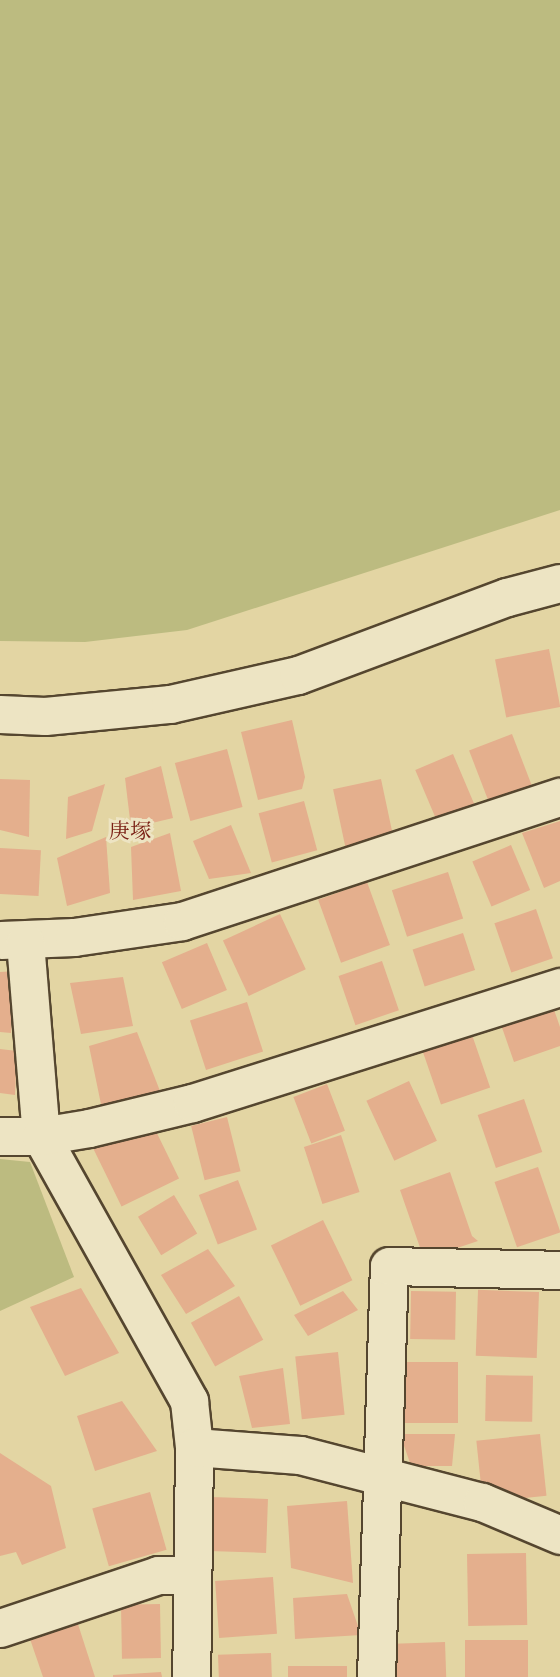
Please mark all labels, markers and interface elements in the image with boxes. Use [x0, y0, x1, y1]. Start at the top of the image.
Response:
district label: 庚塚 [109, 818, 151, 844]

